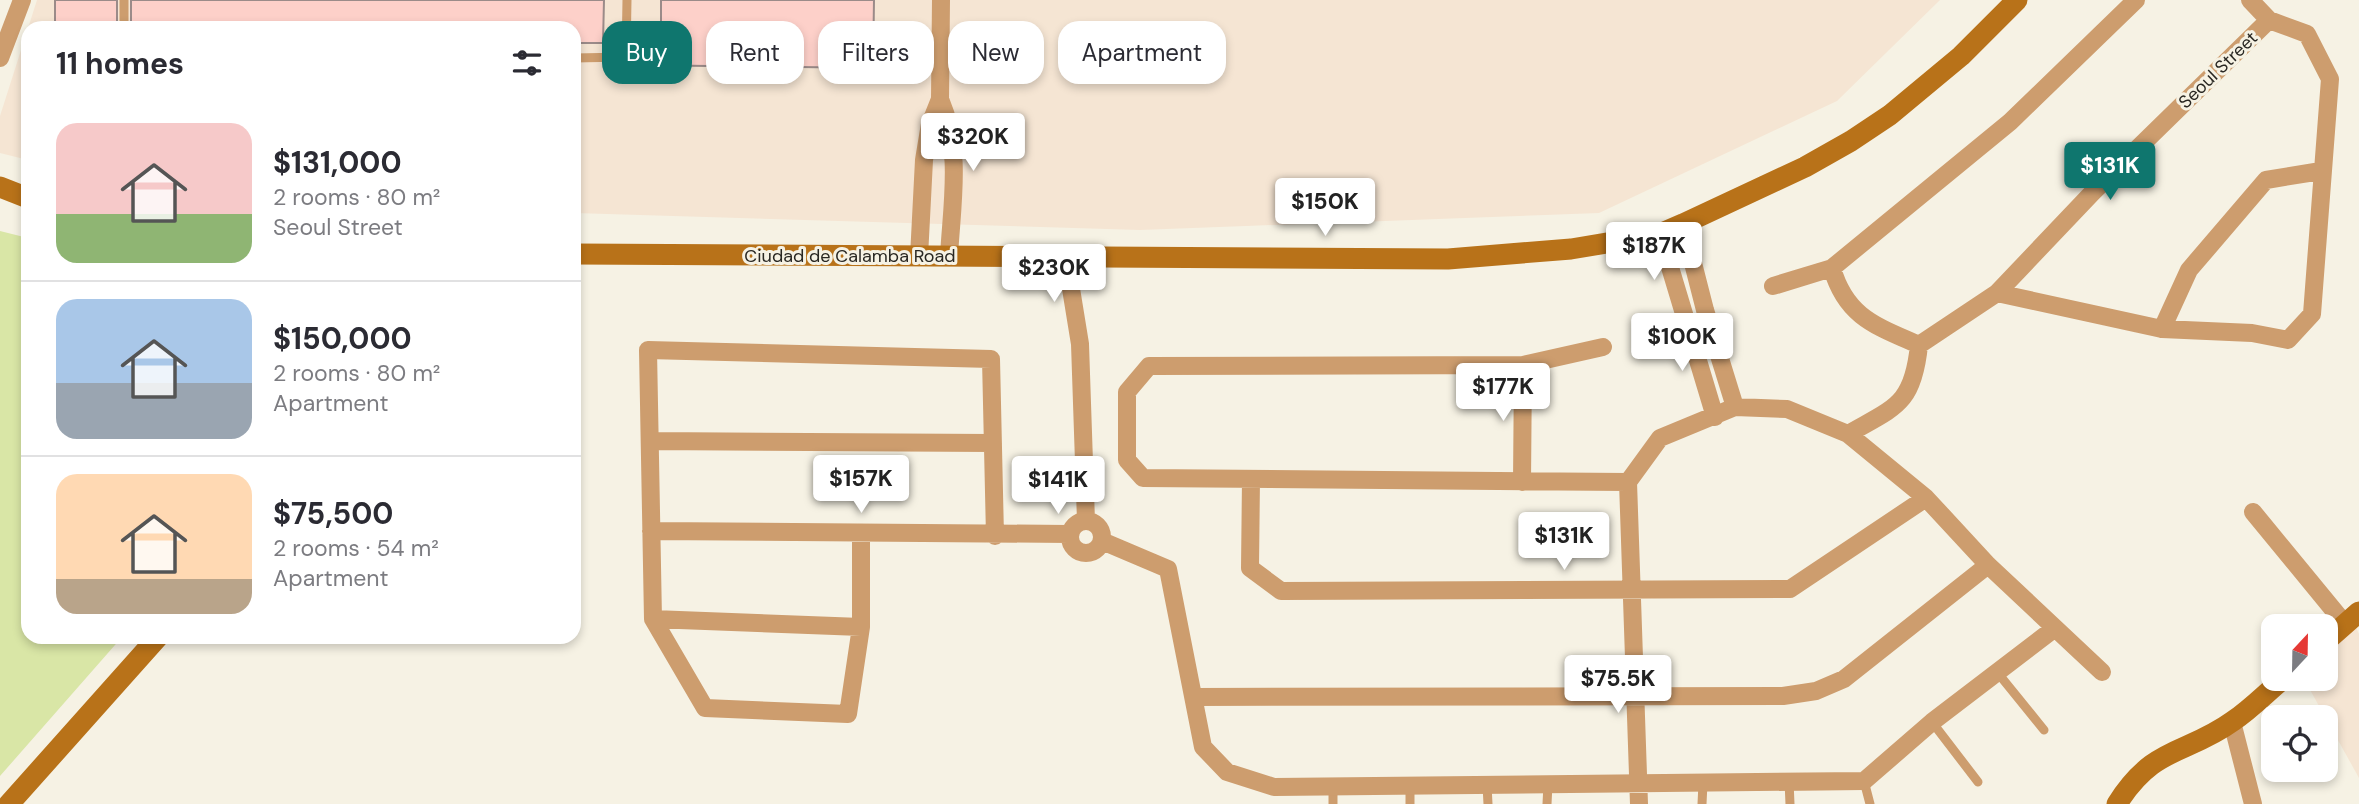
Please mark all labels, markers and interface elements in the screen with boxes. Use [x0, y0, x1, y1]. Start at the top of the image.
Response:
chip: Buy [602, 21, 692, 84]
chip: Rent [706, 21, 804, 84]
chip: Filters [818, 21, 934, 84]
chip: New [948, 21, 1044, 84]
chip: Apartment [1058, 21, 1226, 84]
street label: Seoul Street [2173, 26, 2263, 114]
text: 11 homes [56, 44, 184, 83]
icon: filters [508, 44, 546, 82]
pin: $320K [924, 114, 1022, 173]
text: $320K [937, 121, 1009, 151]
pin: $131K [2061, 142, 2159, 202]
text: $131,000 [273, 143, 402, 182]
text: $131K [2080, 150, 2140, 180]
icon: home [112, 151, 196, 235]
pin: $150K [1276, 178, 1374, 238]
text: 2 rooms · 80 m² [273, 182, 440, 212]
text: $150K [1291, 186, 1359, 216]
text: Seoul Street [273, 212, 403, 242]
pin: $187K [1605, 222, 1703, 282]
text: $187K [1622, 230, 1686, 260]
street label: Ciudad de Calamba Road [744, 244, 956, 268]
pin: $230K [1005, 244, 1103, 304]
text: $230K [1018, 252, 1090, 282]
pin: $100K [1633, 314, 1731, 373]
text: $150,000 [273, 319, 412, 358]
text: $100K [1647, 321, 1717, 351]
icon: home [112, 327, 196, 411]
text: 2 rooms · 80 m² [273, 358, 440, 388]
pin: $177K [1454, 364, 1552, 423]
text: $177K [1472, 371, 1534, 401]
text: Apartment [273, 388, 388, 418]
pin: $157K [812, 456, 910, 515]
pin: $141K [1009, 456, 1107, 516]
text: $157K [829, 463, 893, 493]
text: $141K [1028, 464, 1088, 494]
text: $75,500 [273, 494, 393, 533]
icon: home [112, 502, 196, 586]
pin: $131K [1515, 512, 1613, 572]
text: $131K [1534, 520, 1594, 550]
text: 2 rooms · 54 m² [273, 533, 439, 563]
text: Apartment [273, 563, 388, 593]
north arrow [2261, 614, 2338, 691]
map controls [2261, 614, 2338, 782]
pin: $75.5K [1561, 656, 1675, 715]
text: $75.5K [1580, 663, 1656, 693]
button: locate [2261, 705, 2338, 782]

